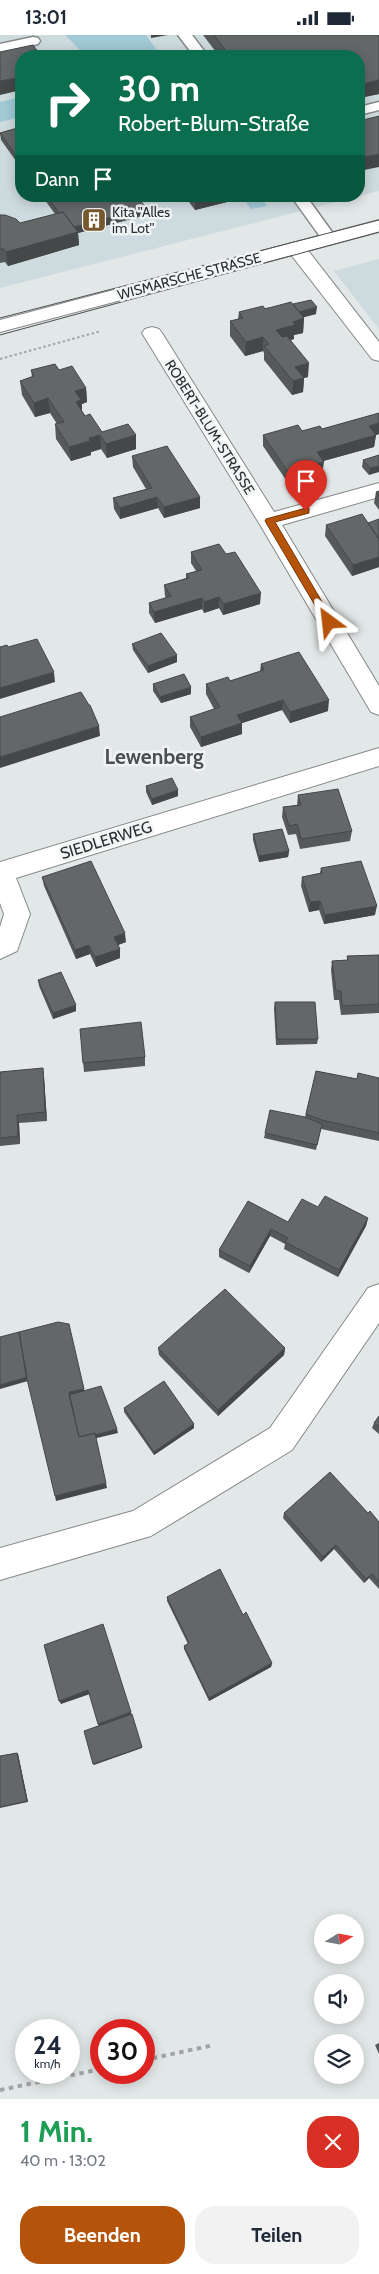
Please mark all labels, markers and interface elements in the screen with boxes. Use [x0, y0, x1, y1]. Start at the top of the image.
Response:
text: 13:01 [25, 6, 67, 29]
text: 30 m [118, 67, 200, 110]
icon: right [35, 70, 100, 135]
text: Robert-Blum-Straße [118, 110, 309, 137]
icon: arrive [89, 165, 117, 193]
text: Dann [35, 168, 79, 191]
place label: Kita ''Alles im Lot'' [112, 203, 170, 237]
building icon: Kita ''Alles im Lot'' [81, 207, 107, 233]
street label: WISMARSCHE STRASSE [115, 248, 263, 304]
street label: ROBERT-BLUM-STRASSE [161, 356, 259, 498]
pin [285, 460, 327, 511]
icon: arrive [292, 467, 320, 495]
position arrow [302, 595, 354, 647]
district label: Lewenberg [105, 744, 204, 769]
street label: SIEDLERWEG [58, 817, 154, 863]
north arrow [314, 1914, 364, 1964]
map controls [314, 1914, 364, 2084]
button: sound [314, 1974, 364, 2024]
speed limit sign: 30 [90, 2019, 155, 2084]
text: 24 [33, 2030, 62, 2060]
button: layers [314, 2034, 364, 2084]
text: km/h [34, 2056, 61, 2071]
text: 1 Min. [20, 2113, 93, 2150]
button: close [307, 2116, 359, 2168]
text: 40 m · 13:02 [20, 2151, 106, 2170]
button: Beenden [20, 2206, 185, 2264]
button: Teilen [195, 2206, 359, 2264]

